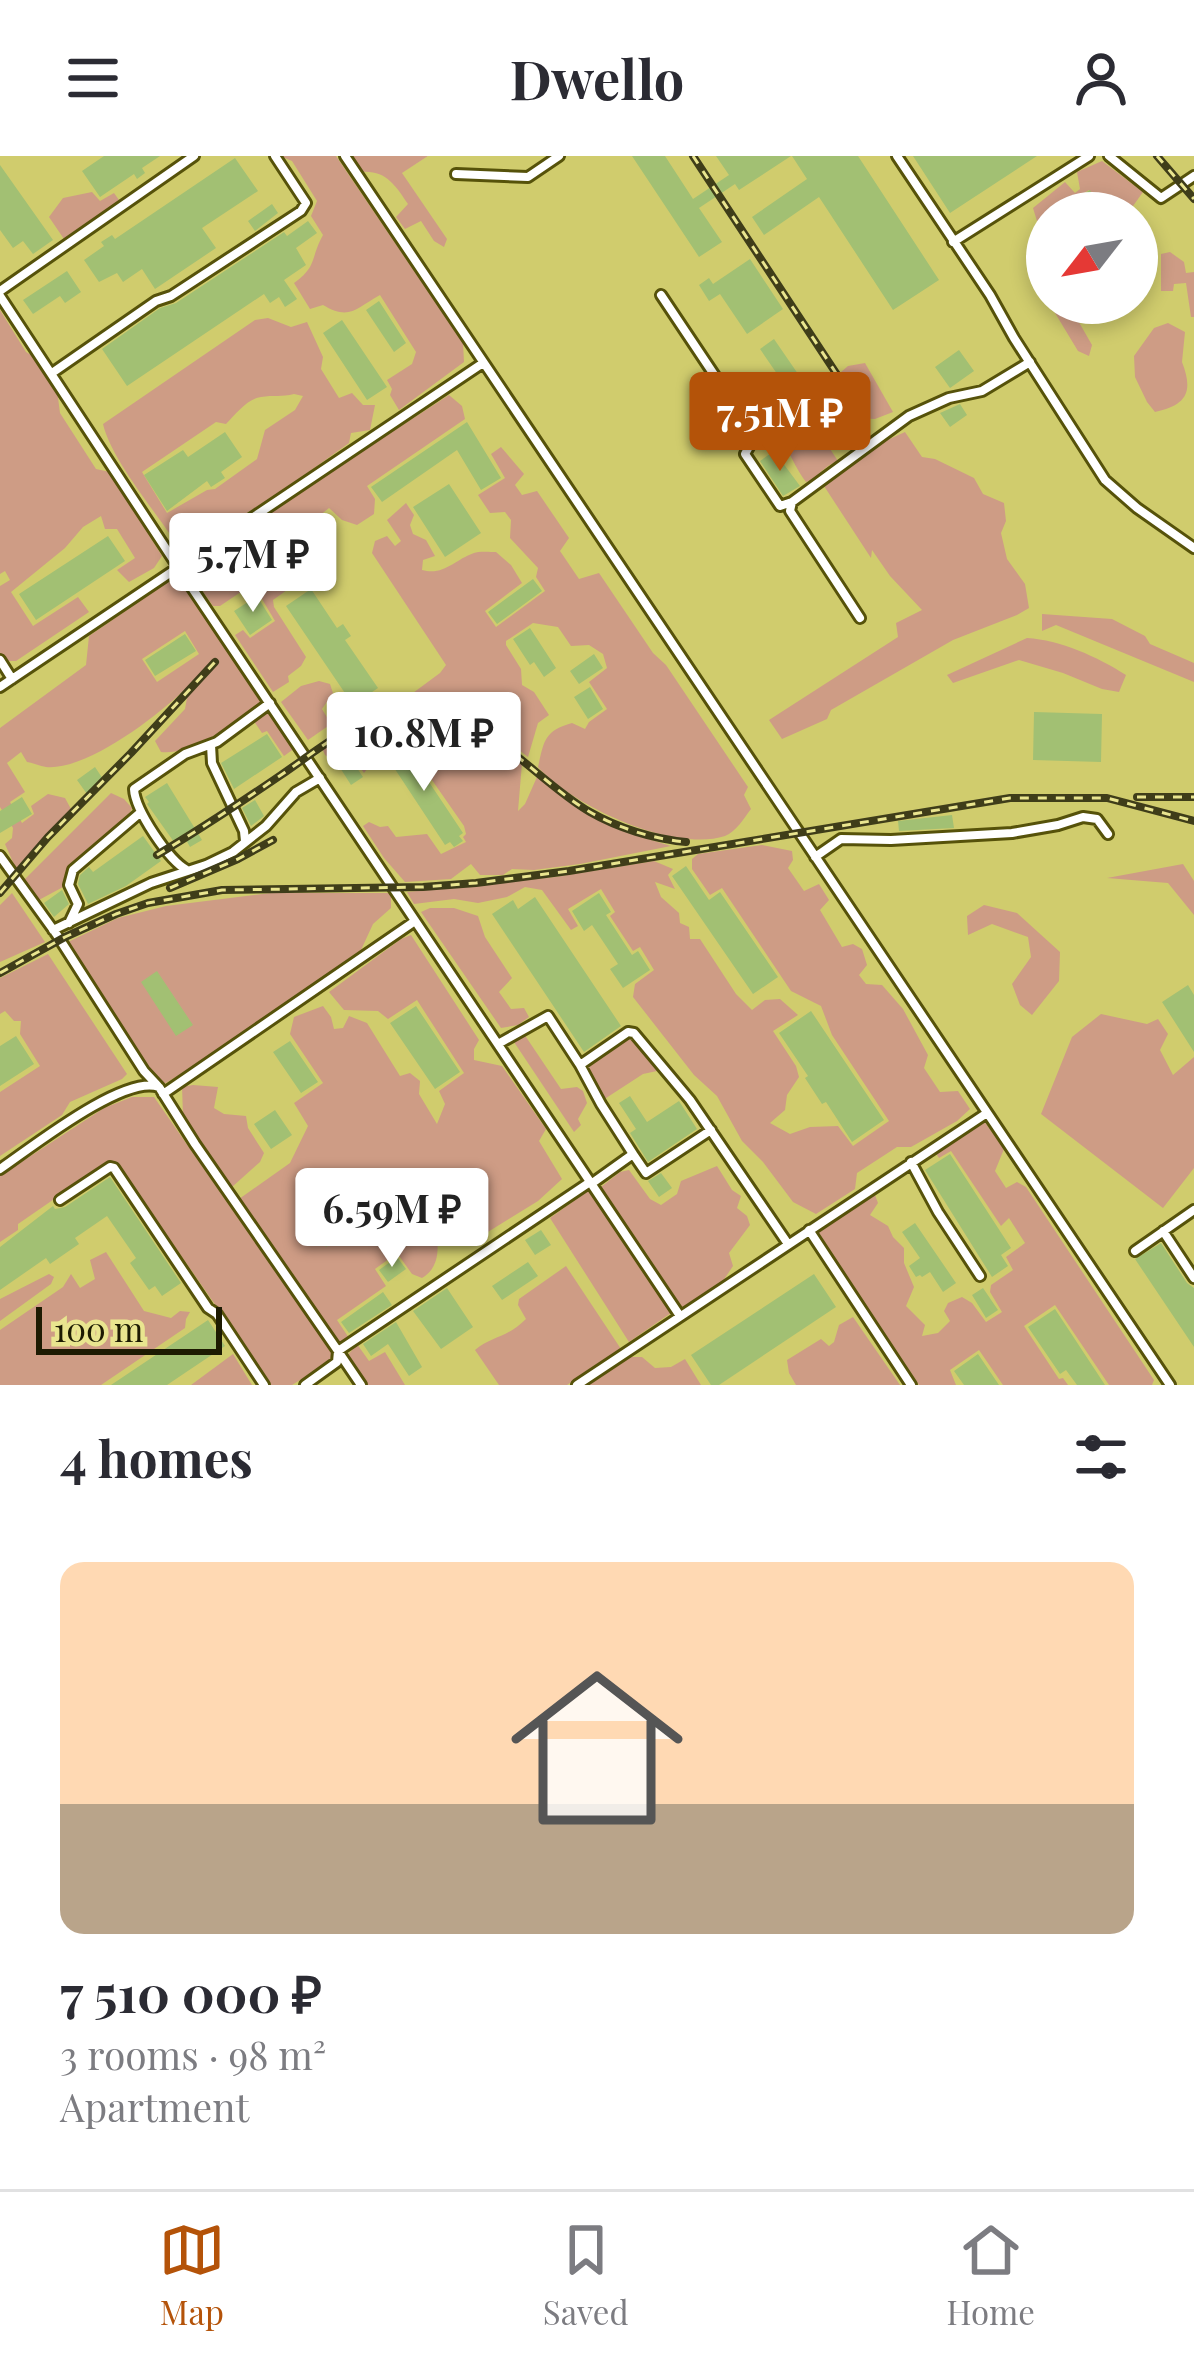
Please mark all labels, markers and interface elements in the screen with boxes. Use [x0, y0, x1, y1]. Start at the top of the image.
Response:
text: Dwello [510, 42, 684, 114]
icon: menu [60, 45, 126, 111]
icon: person [1068, 45, 1134, 111]
north arrow [1026, 192, 1158, 324]
map controls [1026, 192, 1158, 324]
pin: 7.51M ₽ [669, 372, 891, 474]
text: 7.51M ₽ [716, 385, 844, 437]
pin: 5.7M ₽ [155, 513, 351, 615]
text: 5.7M ₽ [196, 526, 310, 578]
pin: 10.8M ₽ [313, 692, 535, 794]
text: 10.8M ₽ [354, 705, 494, 757]
pin: 6.59M ₽ [281, 1168, 503, 1270]
text: 6.59M ₽ [322, 1181, 462, 1233]
scale bar [36, 1301, 222, 1354]
text: 100 m [54, 1306, 143, 1350]
text: 4 homes [60, 1423, 253, 1491]
icon: filters [1068, 1424, 1134, 1490]
icon: home [489, 1640, 705, 1856]
text: 7 510 000 ₽ [60, 1958, 322, 2026]
text: 3 rooms · 98 m² [60, 2028, 326, 2080]
text: Apartment [60, 2080, 249, 2132]
tab: Map [159, 2217, 225, 2333]
tab: Saved [543, 2217, 629, 2333]
tab: Home [947, 2217, 1035, 2333]

